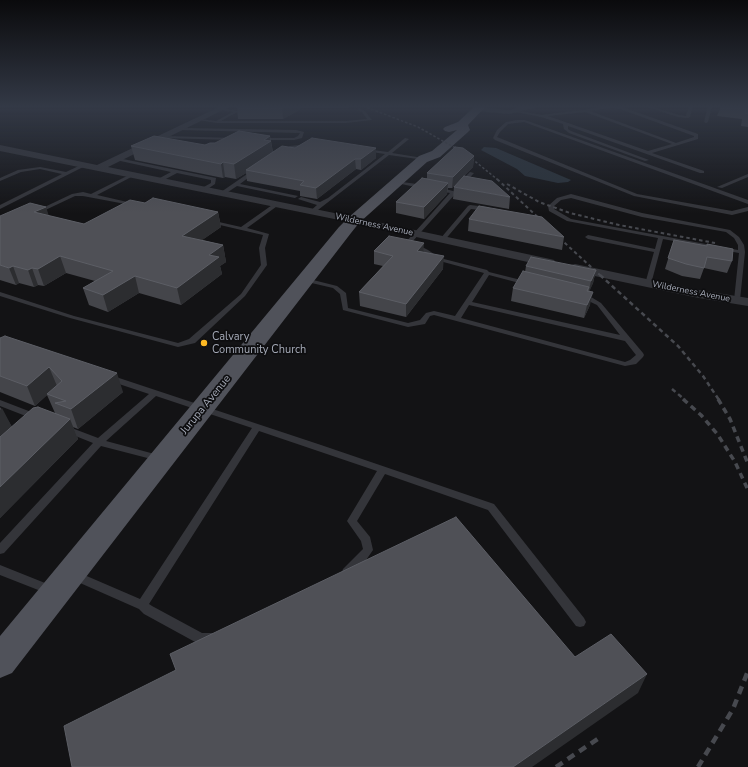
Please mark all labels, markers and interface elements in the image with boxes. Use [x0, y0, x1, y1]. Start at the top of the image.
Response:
street label: Wilderness Avenue [334, 211, 414, 239]
street label: Wilderness Avenue [651, 279, 731, 305]
place label: Calvary Community Church [212, 330, 306, 356]
marker: Calvary Community Church [199, 338, 209, 348]
street label: Jurupa Avenue [178, 373, 234, 437]

